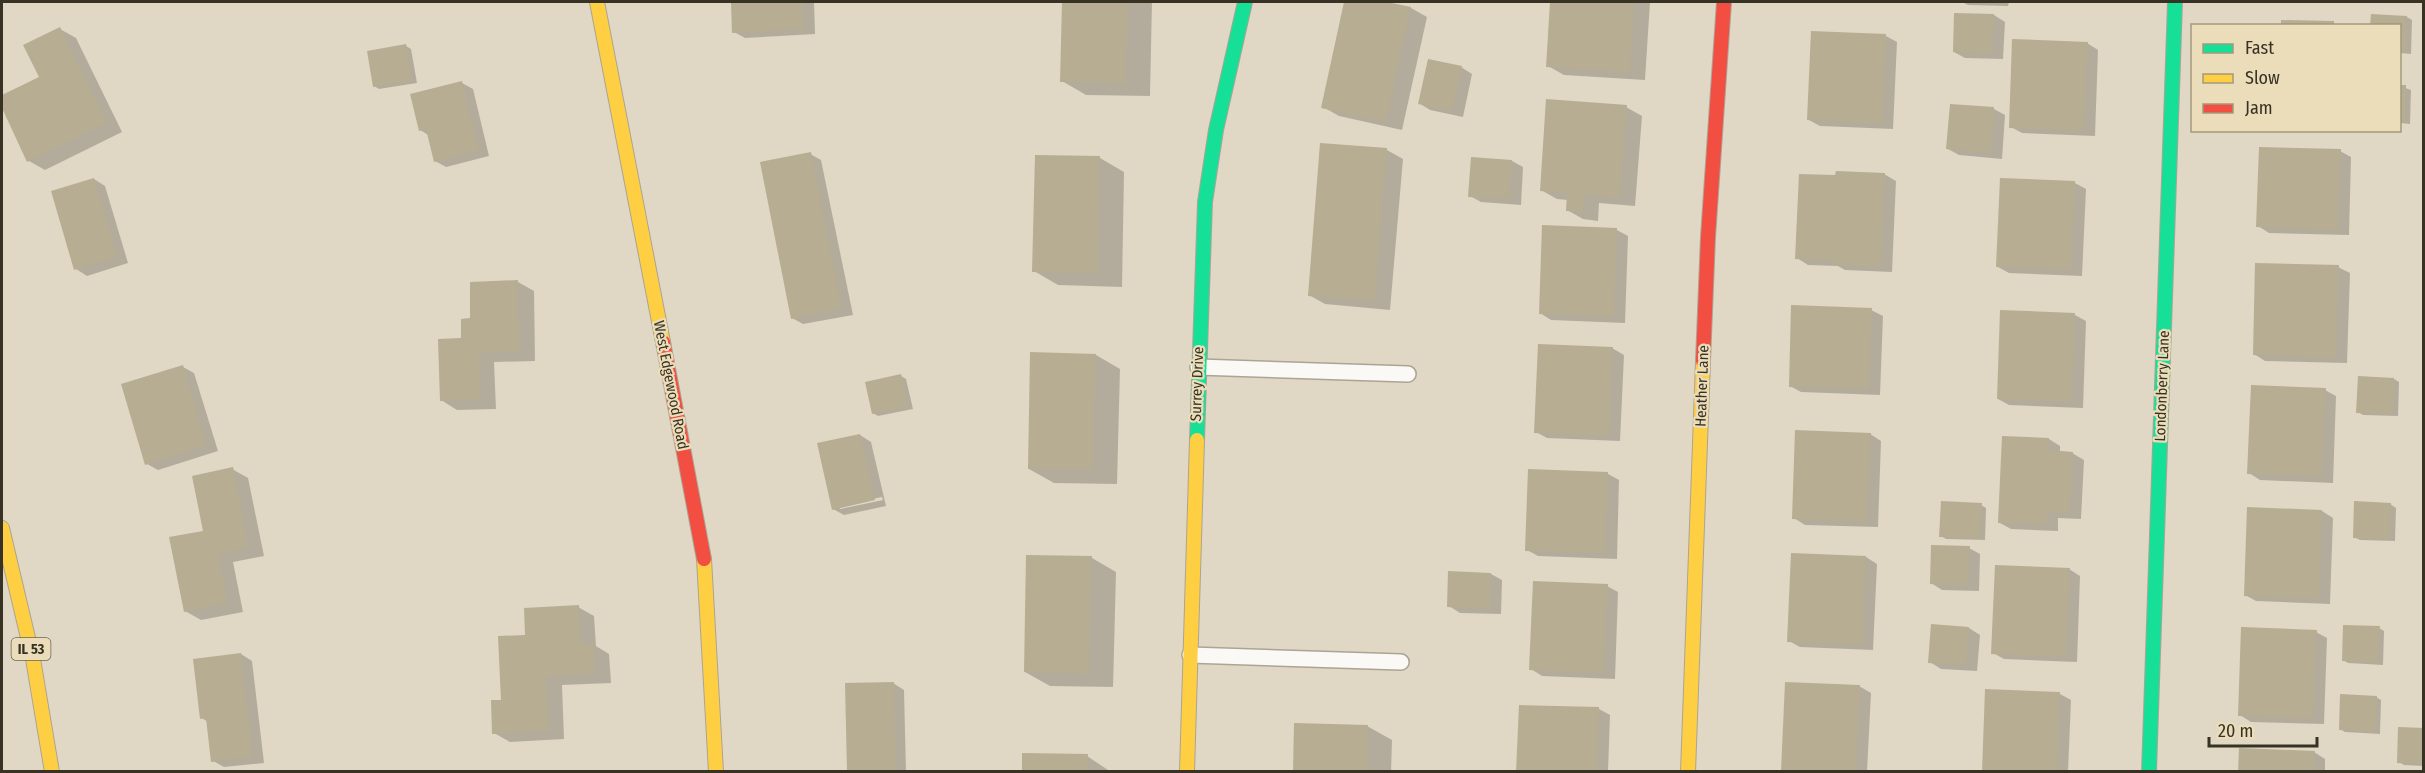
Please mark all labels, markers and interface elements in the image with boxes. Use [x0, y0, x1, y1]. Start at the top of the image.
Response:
legend [2191, 24, 2401, 132]
text: Fast [2245, 37, 2274, 59]
text: Slow [2245, 67, 2280, 89]
text: Jam [2245, 97, 2273, 119]
street label: West Edgewood Road [650, 319, 692, 451]
street label: Londonberry Lane [2151, 330, 2173, 442]
street label: Heather Lane [1692, 345, 1712, 427]
street label: Surrey Drive [1187, 346, 1207, 422]
road number: IL 53 [12, 638, 51, 660]
scale bar [2209, 710, 2317, 748]
text: 20 m [2218, 720, 2253, 742]

